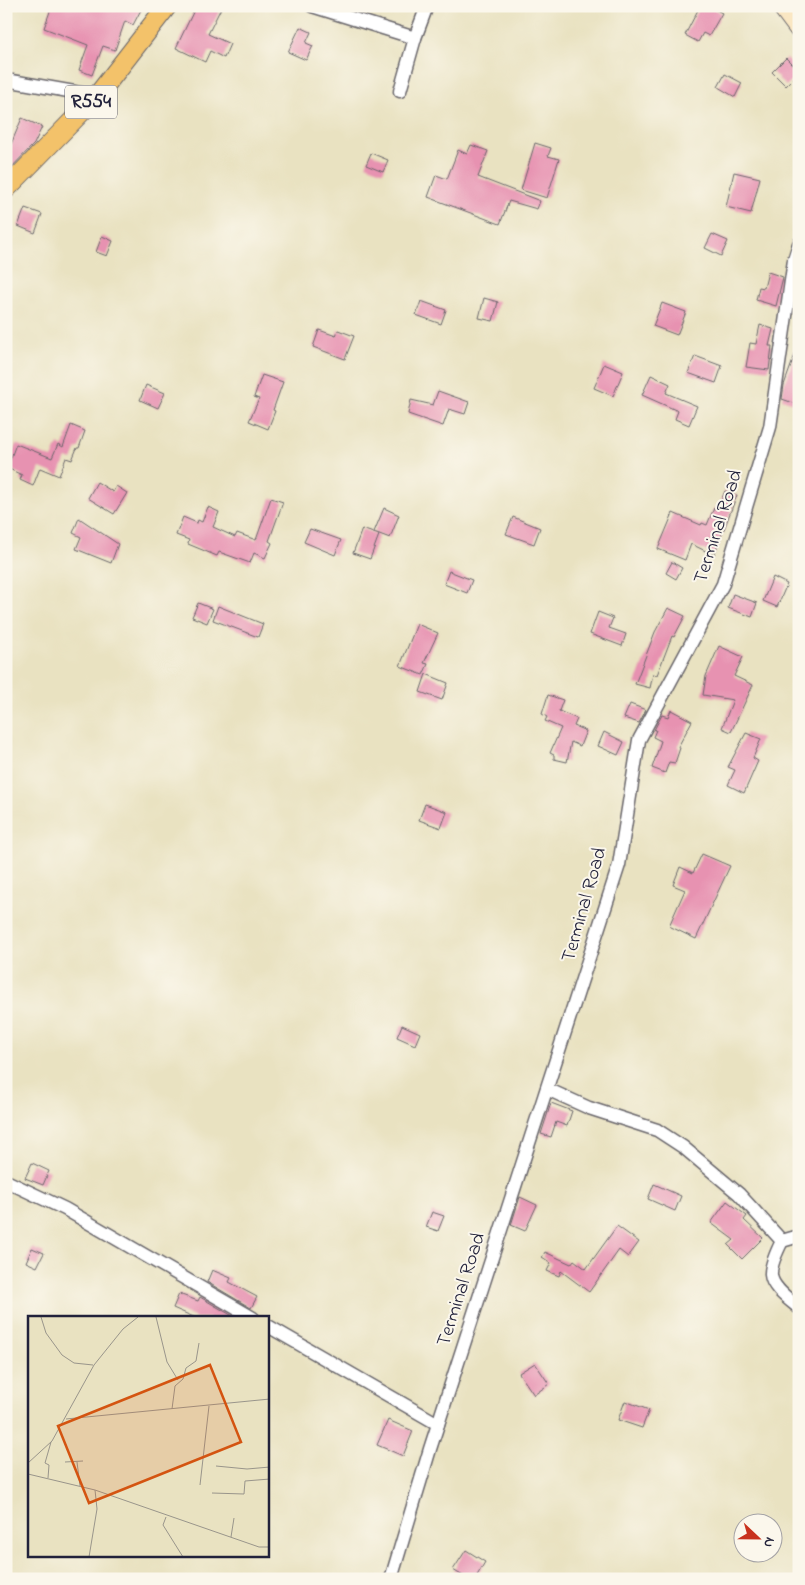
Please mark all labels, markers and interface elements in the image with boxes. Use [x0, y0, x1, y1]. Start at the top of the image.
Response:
road number: R554 [65, 85, 117, 118]
street label: Terminal Road [687, 466, 751, 588]
street label: Terminal Road [555, 844, 615, 966]
street label: Terminal Road [430, 1229, 494, 1351]
inset map [28, 1316, 269, 1558]
north arrow [732, 1512, 782, 1562]
text: N [757, 1534, 780, 1551]

